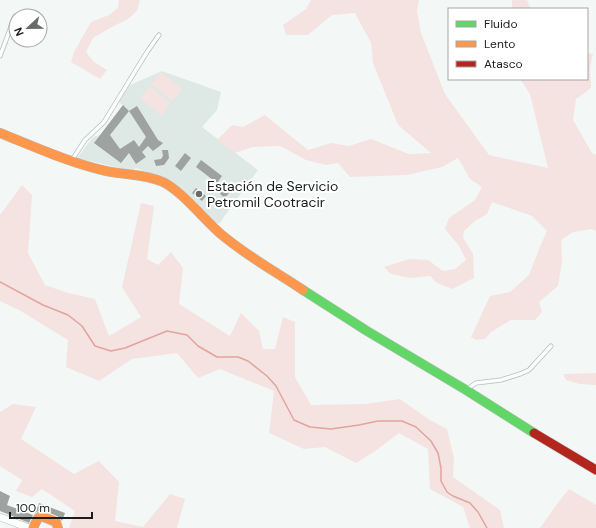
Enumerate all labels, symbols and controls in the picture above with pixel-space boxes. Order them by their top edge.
north arrow [8,8,48,48]
legend [448,8,588,80]
text: Fluido [484,16,518,32]
text: N [11,25,27,38]
text: Lento [484,36,515,52]
text: Atasco [484,56,523,72]
place label: Estación de Servicio Petromil Cootracir [207,177,338,211]
marker: Estación de Servicio Petromil Cootracir [194,189,204,199]
scale bar [10,494,92,520]
text: 100 m [16,500,50,516]

